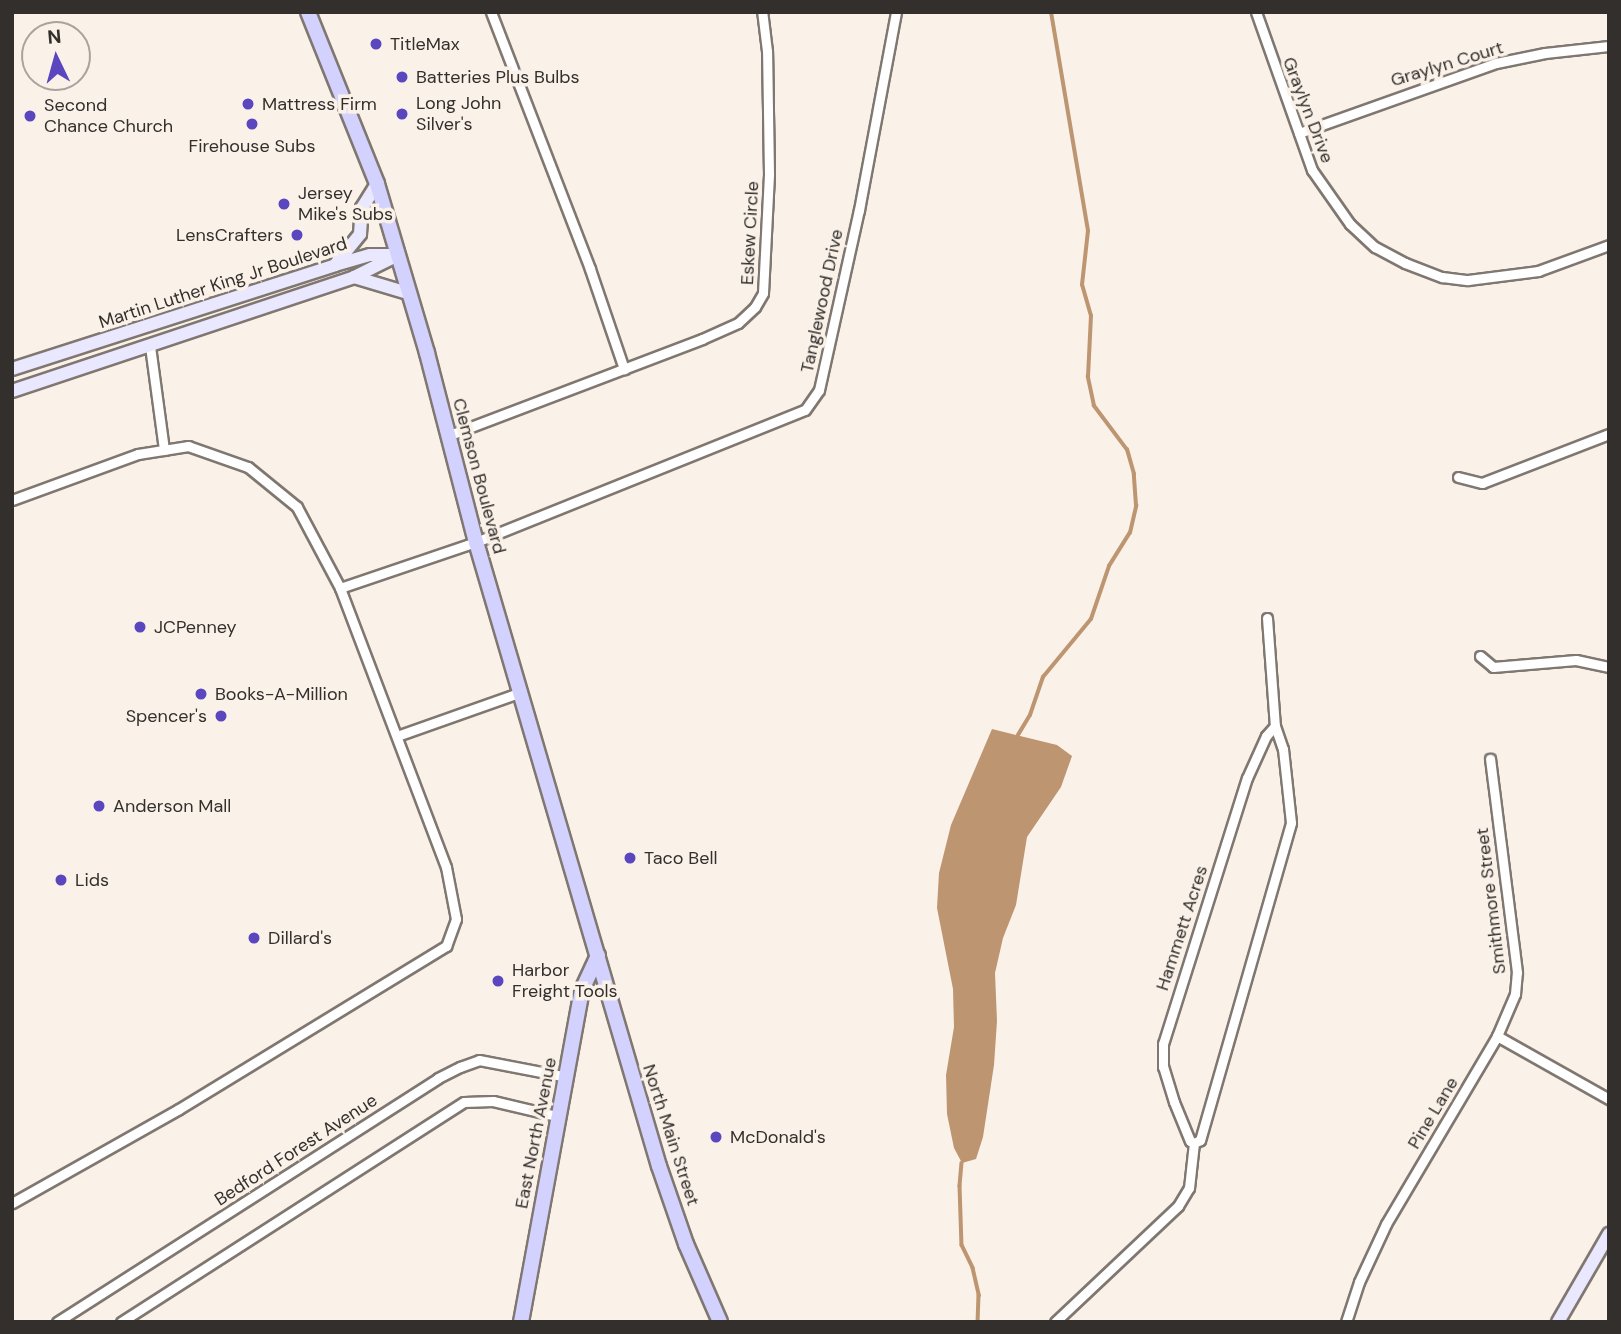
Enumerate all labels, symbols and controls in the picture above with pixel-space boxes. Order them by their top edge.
north arrow [21,21,91,91]
text: N [46,24,62,50]
place label: TitleMax [390,33,460,55]
marker: TitleMax [368,36,384,52]
street label: Graylyn Court [1388,37,1506,91]
street label: Graylyn Drive [1278,54,1338,166]
place label: Batteries Plus Bulbs [416,66,580,88]
marker: Batteries Plus Bulbs [394,69,410,85]
place label: Mattress Firm [262,93,377,115]
place label: Long John Silver's [416,93,501,136]
place label: Second Chance Church [44,95,173,138]
marker: Mattress Firm [240,96,256,112]
marker: Long John Silver's [394,106,410,122]
marker: Second Chance Church [22,108,38,124]
marker: Firehouse Subs [244,116,260,132]
place label: Firehouse Subs [189,135,315,157]
street label: Eskew Circle [736,180,764,286]
place label: Jersey Mike's Subs [298,183,393,226]
marker: Jersey Mike's Subs [276,196,292,212]
place label: LensCrafters [176,224,283,246]
marker: LensCrafters [289,227,305,243]
street label: Tanglewood Drive [796,227,848,375]
street label: Martin Luther King Jr Boulevard [96,233,350,333]
street label: Clemson Boulevard [448,396,510,556]
place label: JCPenney [154,616,237,638]
marker: JCPenney [132,619,148,635]
place label: Books-A-Million [215,683,348,705]
marker: Books-A-Million [193,686,209,702]
place label: Spencer's [126,705,207,727]
marker: Spencer's [213,708,229,724]
place label: Anderson Mall [113,795,231,817]
marker: Anderson Mall [91,798,107,814]
street label: Smithmore Street [1471,827,1511,975]
place label: Taco Bell [644,847,717,869]
marker: Taco Bell [622,850,638,866]
street label: Hammett Acres [1152,863,1212,993]
place label: Lids [75,869,109,891]
marker: Lids [53,872,69,888]
place label: Dillard's [268,927,332,949]
marker: Dillard's [246,930,262,946]
place label: Harbor Freight Tools [512,960,618,1002]
marker: Harbor Freight Tools [490,973,506,989]
street label: East North Avenue [511,1056,561,1210]
street label: North Main Street [638,1062,704,1208]
street label: Pine Lane [1403,1073,1463,1153]
street label: Bedford Forest Avenue [211,1089,381,1211]
place label: McDonald's [730,1126,826,1148]
marker: McDonald's [708,1129,724,1145]

